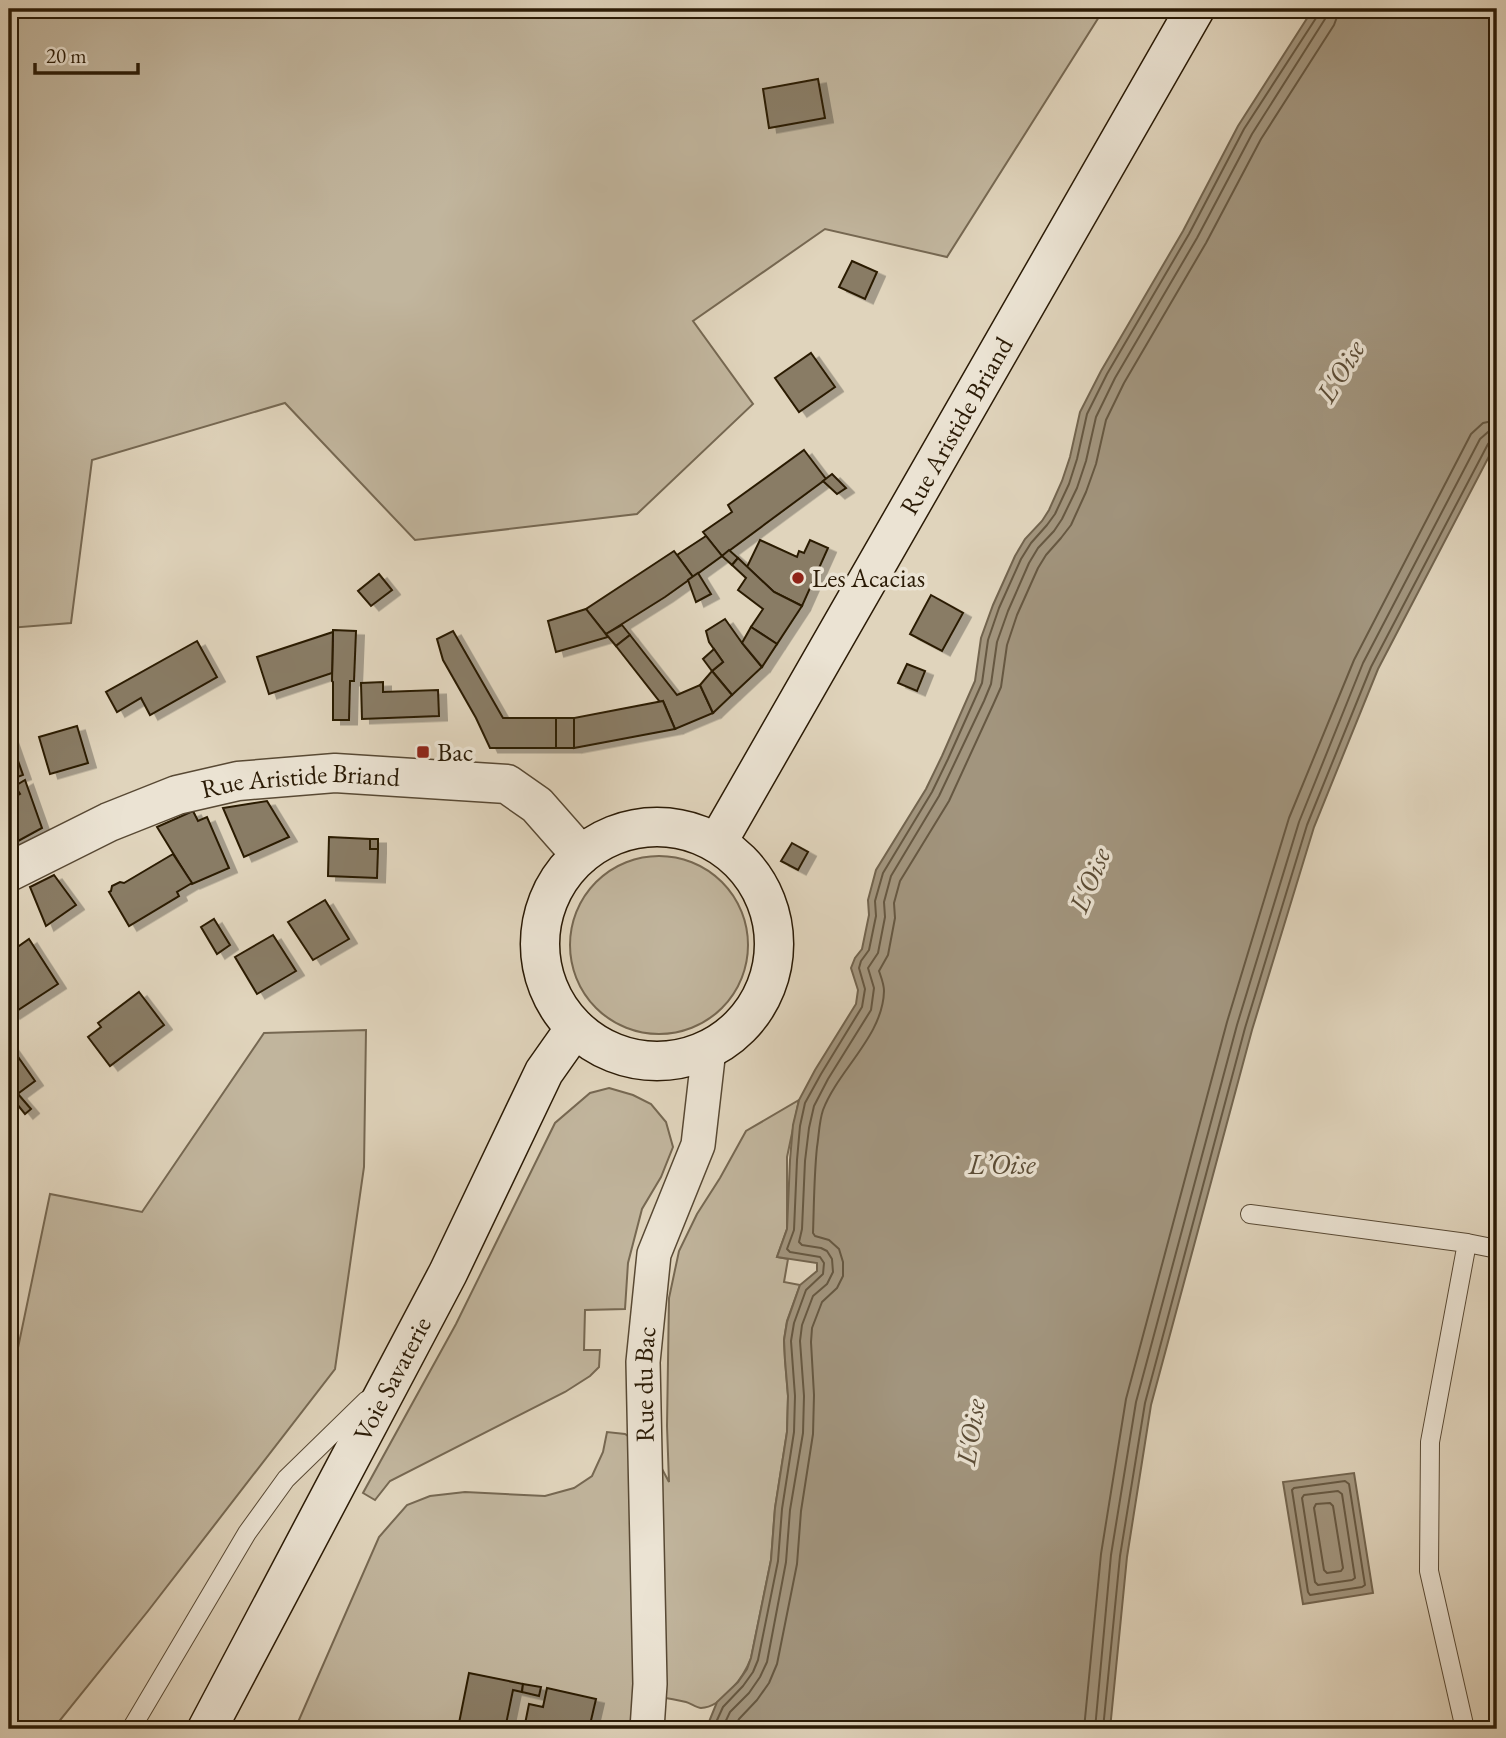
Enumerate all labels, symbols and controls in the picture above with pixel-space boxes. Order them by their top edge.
scale bar [35,32,138,76]
text: 20 m [46,42,87,69]
street label: Rue Aristide Briand [892,330,1021,521]
water label: L'Oise [1307,333,1373,410]
place label: Les Acacias [812,561,925,595]
marker: Les Acacias [790,570,806,586]
place label: Bac [437,735,473,769]
marker: Bac [415,744,431,760]
street label: Rue Aristide Briand [198,756,402,806]
water label: L'Oise [1059,842,1118,919]
water label: L’Oise [967,1146,1036,1182]
street label: Voie Savaterie [345,1311,439,1447]
street label: Rue du Bac [626,1325,664,1442]
water label: L'Oise [947,1396,993,1469]

